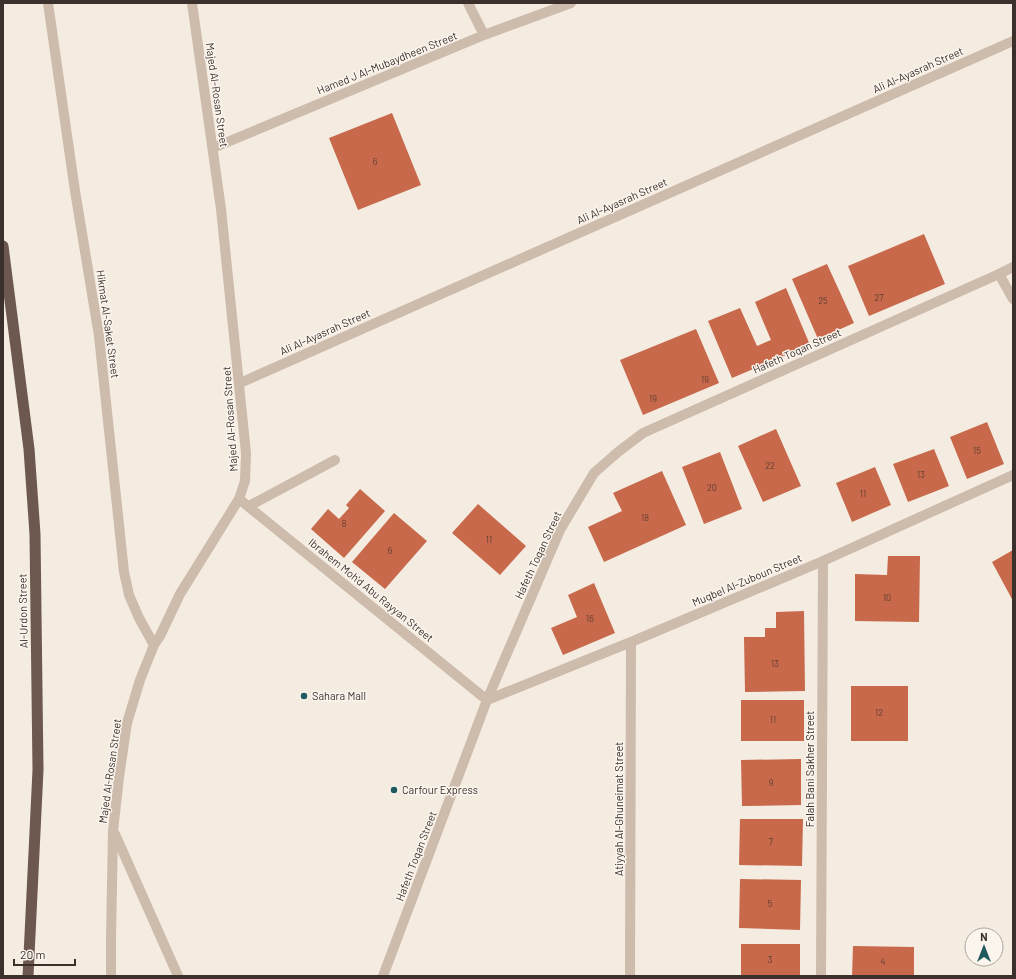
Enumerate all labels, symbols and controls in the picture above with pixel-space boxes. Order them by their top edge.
street label: Hamed J Al-Mubaydheen Street [315,28,459,97]
street label: Majed Al-Rosan Street [204,42,231,148]
street label: Ali Al-Ayasrah Street [871,44,965,95]
house number: 6 [373,156,378,167]
street label: Ali Al-Ayasrah Street [575,175,669,226]
street label: Hikmat Al-Saket Street [94,269,123,379]
house number: 27 [874,292,884,303]
house number: 25 [818,295,828,306]
street label: Ali Al-Ayasrah Street [278,306,372,357]
street label: Hafeth Toqan Street [751,325,843,376]
street label: Majed Al-Rosan Street [219,366,240,472]
house number: 19 [701,374,709,385]
house number: 19 [649,393,657,404]
house number: 15 [973,445,981,456]
house number: 22 [765,460,775,471]
house number: 13 [917,469,925,480]
house number: 20 [707,482,717,493]
house number: 11 [860,488,866,499]
street label: Hafeth Toqan Street [511,509,564,601]
house number: 18 [641,512,649,523]
house number: 8 [342,518,347,529]
house number: 11 [486,534,492,545]
street label: Ibrahem Moh'd Abu Rayyan Street [306,535,436,644]
house number: 6 [388,545,393,556]
street label: Muqbel Al-Zuboun Street [690,551,804,609]
street label: Al-Urdon Street [15,574,30,649]
house number: 10 [883,592,891,603]
house number: 16 [586,613,594,624]
house number: 13 [771,658,779,669]
place label: Sahara Mall [312,689,366,702]
marker: Sahara Mall [299,691,309,701]
house number: 12 [875,707,883,718]
street label: Falah Bani Sakher Street [803,711,816,827]
house number: 11 [770,714,776,725]
street label: Majed Al-Rosan Street [96,718,123,824]
street label: Atiyyah Al-Ghuneimat Street [612,742,625,876]
house number: 9 [769,777,774,788]
place label: Carfour Express [402,783,478,796]
marker: Carfour Express [389,785,399,795]
street label: Hafeth Toqan Street [392,809,439,903]
house number: 7 [769,836,774,847]
house number: 5 [768,898,773,909]
north arrow [964,927,1004,967]
text: N [980,930,988,943]
scale bar [14,941,75,967]
text: 20 m [20,947,46,961]
house number: 3 [768,954,773,965]
house number: 4 [881,956,886,967]

